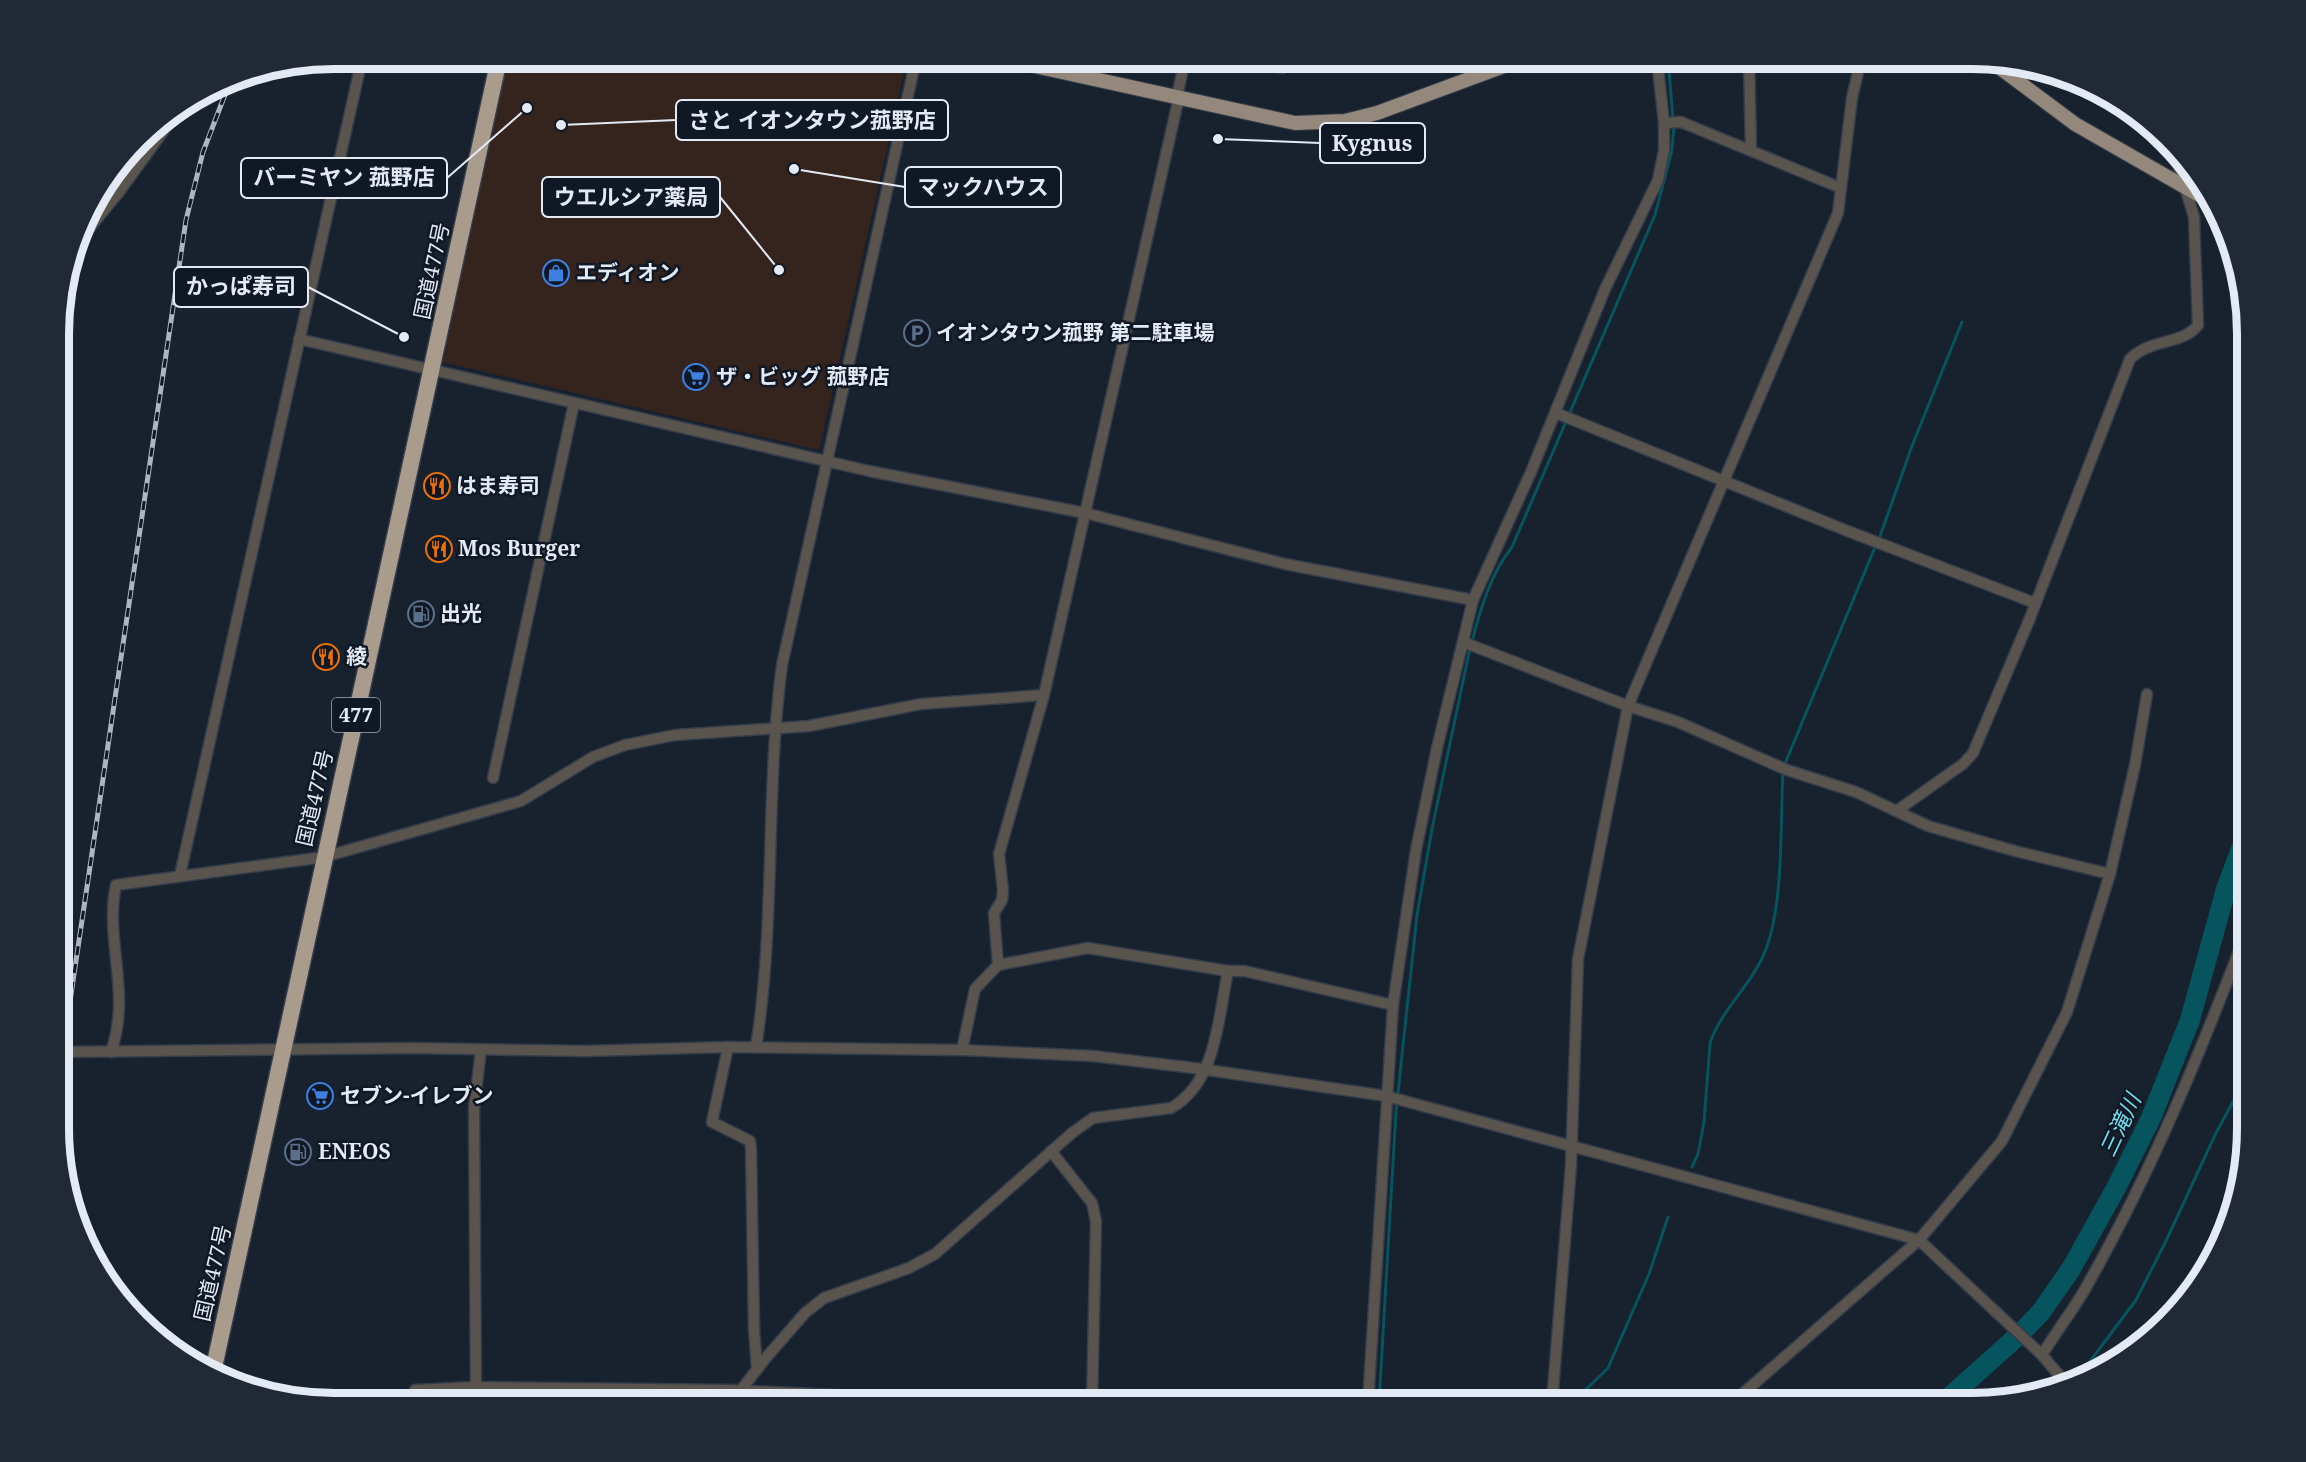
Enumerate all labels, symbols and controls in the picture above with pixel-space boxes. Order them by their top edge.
callout: さと イオンタウン菰野店 [676,100,948,140]
text: さと イオンタウン菰野店 [688,104,936,134]
callout: Kygnus [1320,123,1425,163]
text: Kygnus [1332,127,1412,157]
callout: バーミヤン 菰野店 [241,158,447,198]
text: バーミヤン 菰野店 [253,161,435,191]
callout: マックハウス [905,167,1061,207]
text: マックハウス [918,171,1048,201]
callout: ウエルシア薬局 [542,177,720,217]
text: ウエルシア薬局 [554,181,708,211]
street label: 国道477号 [407,220,455,322]
shop icon: エディオン [541,258,571,288]
place label: エディオン [576,258,680,286]
callout: かっぱ寿司 [174,267,308,307]
text: かっぱ寿司 [186,270,296,300]
parking icon: イオンタウン菰野 第二駐車場 [902,318,932,348]
place label: イオンタウン菰野 第二駐車場 [936,318,1214,346]
supermarket icon: ザ・ビッグ 菰野店 [681,362,711,392]
place label: ザ・ビッグ 菰野店 [716,362,889,390]
restaurant icon: はま寿司 [422,471,452,501]
place label: はま寿司 [456,471,540,499]
restaurant icon: Mos Burger [424,534,454,564]
place label: Mos Burger [458,534,580,562]
fuel station icon: 出光 [406,599,436,629]
place label: 出光 [440,599,482,627]
restaurant icon: 綾 [311,642,341,672]
place label: 綾 [346,642,367,670]
road number: 477 [332,698,380,732]
street label: 国道477号 [289,747,339,849]
supermarket icon: セブン-イレブン [305,1081,335,1111]
place label: セブン-イレブン [340,1081,494,1109]
water label: 三滝川 [2092,1087,2147,1161]
fuel station icon: ENEOS [283,1137,313,1167]
place label: ENEOS [318,1137,391,1165]
street label: 国道477号 [187,1222,237,1324]

